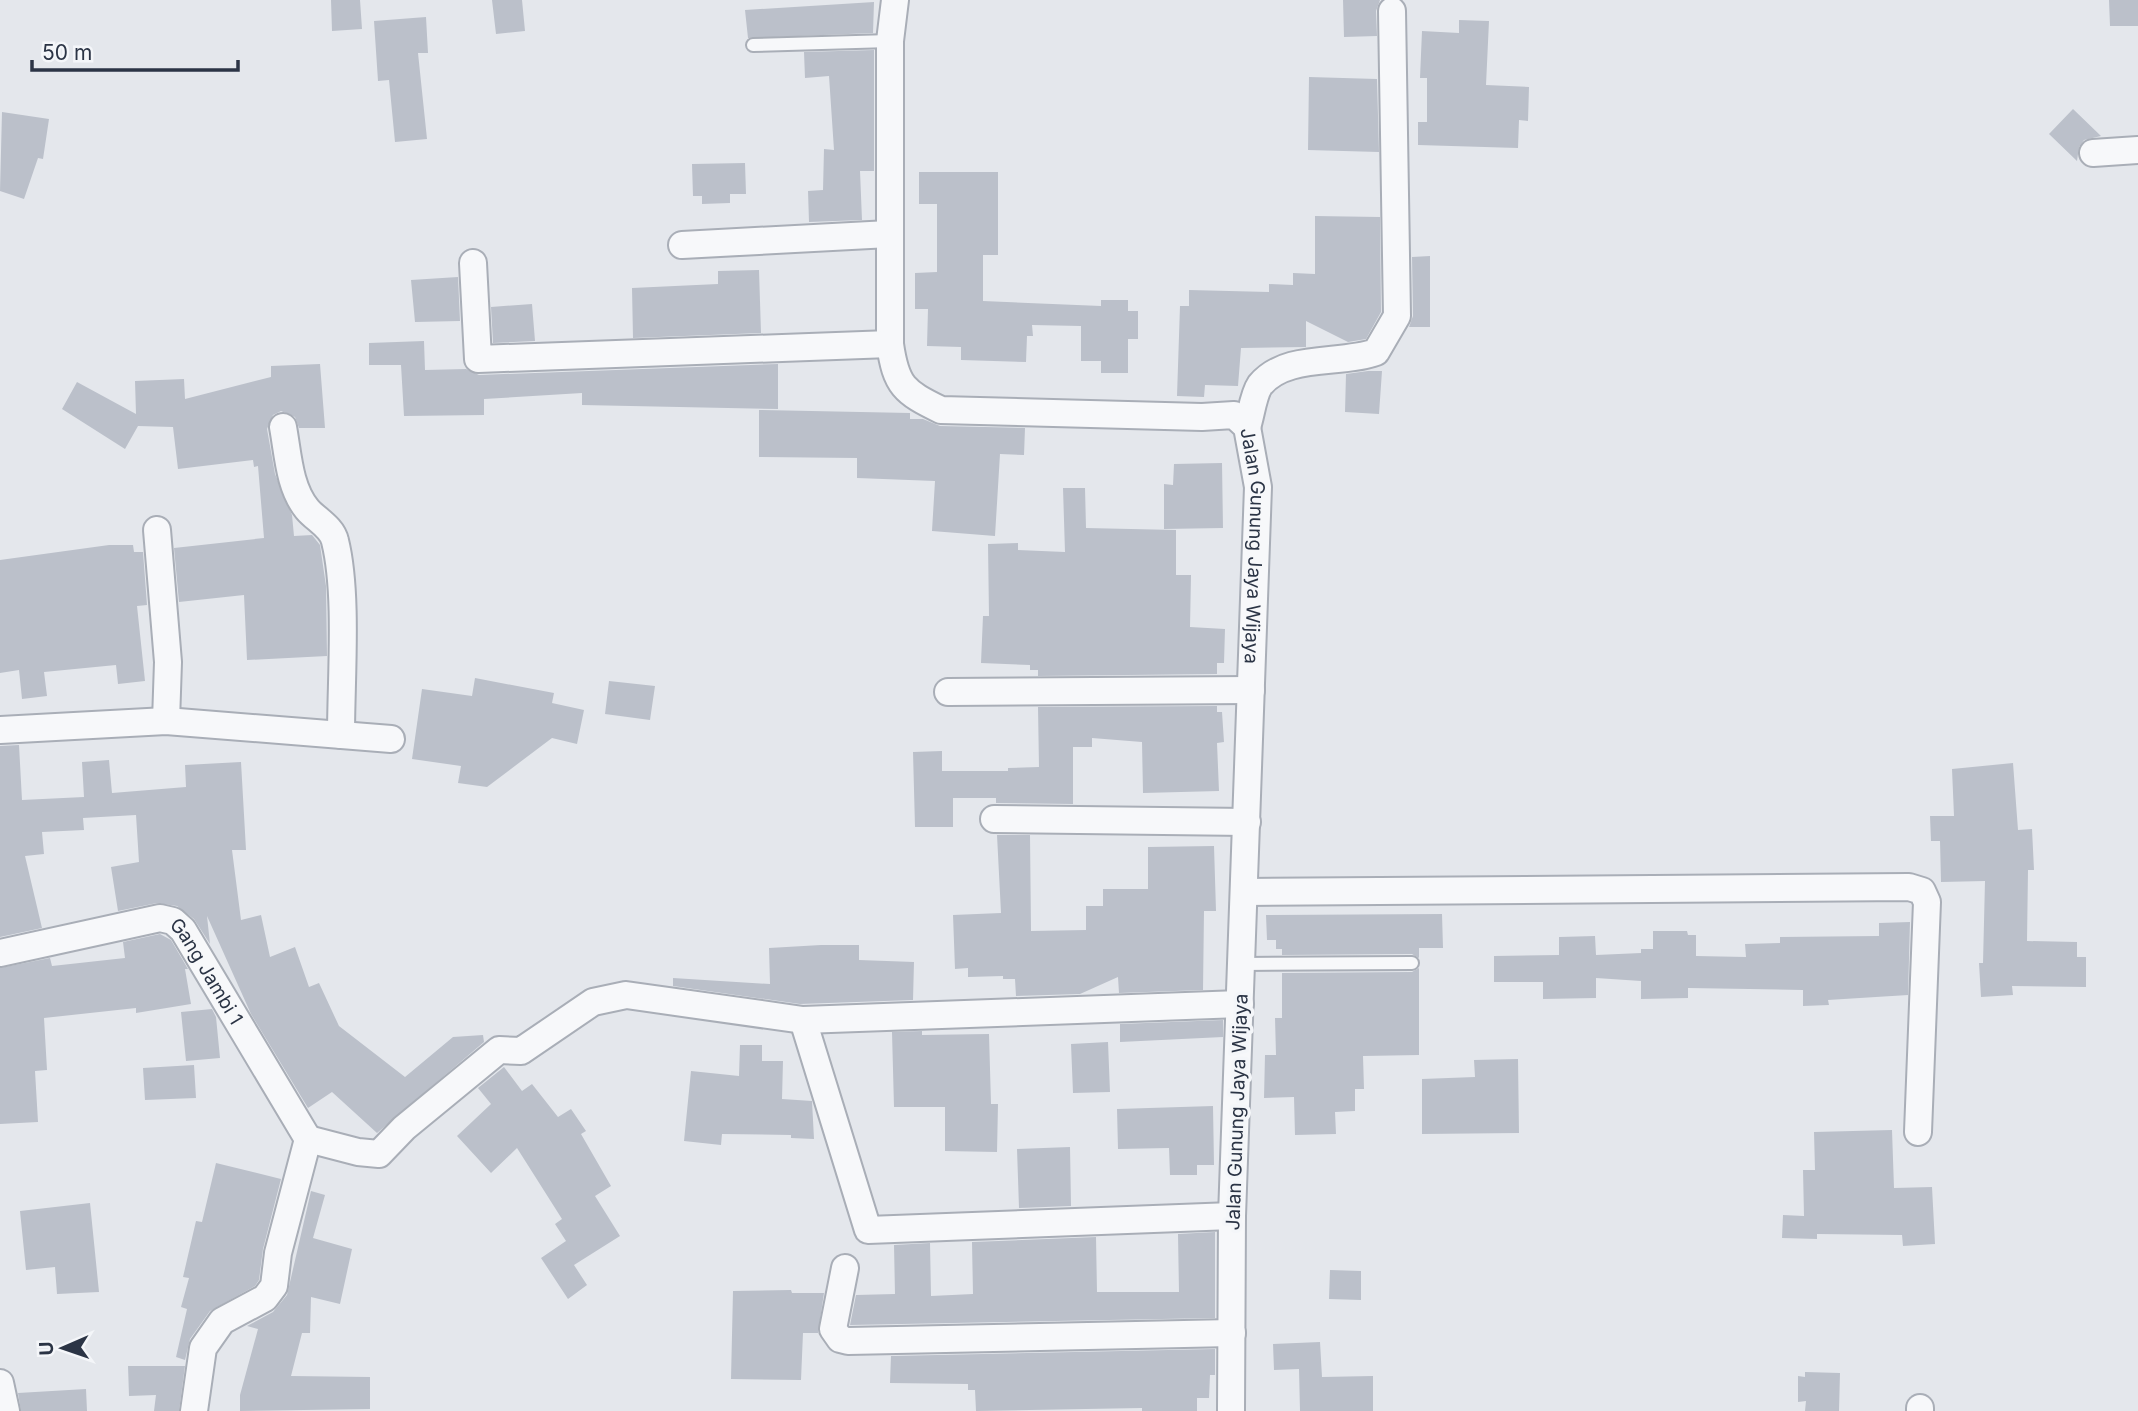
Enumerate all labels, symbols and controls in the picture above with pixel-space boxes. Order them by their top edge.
scale bar [32,28,238,72]
text: 50 m [42,40,92,65]
street label: Jalan Gunung Jaya Wijaya [1236,426,1270,664]
street label: Gang Jambi 1 [166,913,248,1028]
street label: Jalan Gunung Jaya Wijaya [1221,993,1253,1231]
north arrow [28,1313,98,1383]
text: U [35,1341,58,1356]

